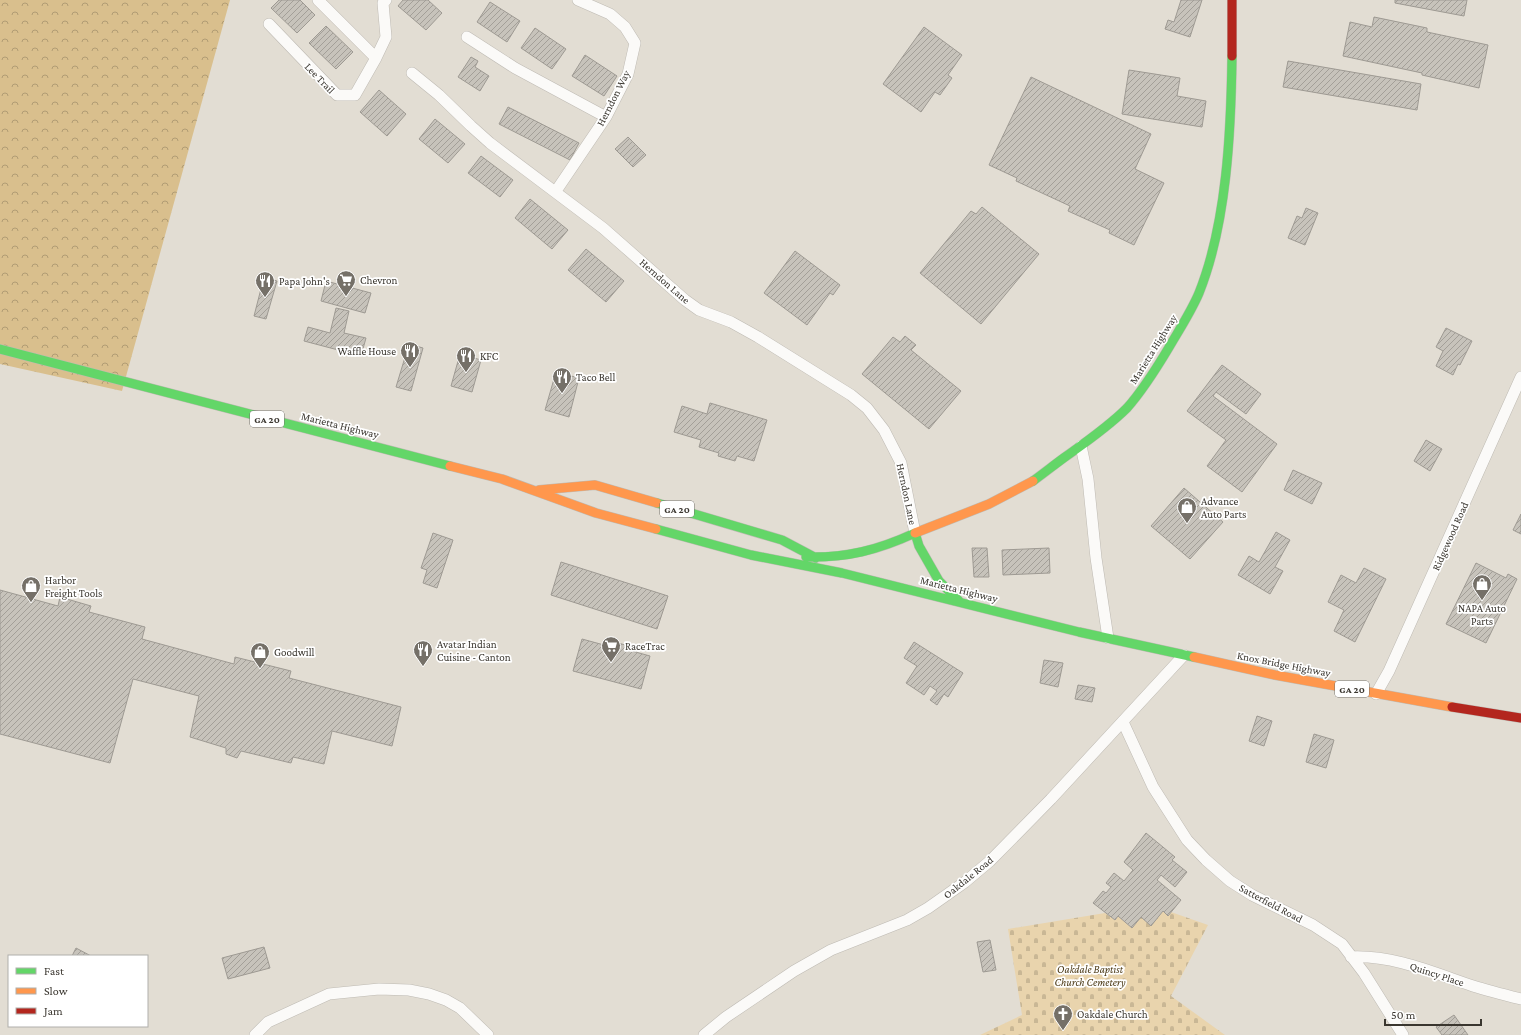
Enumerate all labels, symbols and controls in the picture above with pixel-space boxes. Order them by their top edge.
street label: Lee Trail [303,60,338,96]
street label: Herndon Way [594,67,633,128]
street label: Herndon Lane [638,256,693,306]
supermarket icon: Chevron [335,269,357,297]
restaurant icon: Papa John's [254,270,276,298]
place label: Chevron [360,274,397,286]
place label: Papa John's [279,275,330,288]
street label: Marietta Highway [1127,311,1181,386]
restaurant icon: Waffle House [399,340,421,368]
place label: Waffle House [338,345,396,357]
restaurant icon: KFC [455,345,477,373]
place label: KFC [480,350,499,362]
restaurant icon: Taco Bell [551,366,573,394]
place label: Taco Bell [576,371,615,383]
street label: Marietta Highway [300,410,381,442]
road number: GA 20 [250,411,284,427]
street label: Herndon Lane [895,462,919,526]
place label: Advance Auto Parts [1201,495,1246,520]
shop icon: Advance Auto Parts [1176,496,1198,524]
street label: Ridgewood Road [1429,500,1472,573]
road number: GA 20 [660,501,694,517]
shop icon: NAPA Auto Parts [1471,573,1493,601]
place label: Harbor Freight Tools [45,574,102,600]
street label: Marietta Highway [919,574,1000,606]
shop icon: Harbor Freight Tools [20,575,42,603]
place label: NAPA Auto Parts [1458,602,1506,627]
supermarket icon: RaceTrac [600,635,622,663]
place label: Avatar Indian Cuisine - Canton [437,638,511,663]
restaurant icon: Avatar Indian Cuisine - Canton [412,639,434,667]
place label: RaceTrac [625,640,665,652]
shop icon: Goodwill [249,641,271,669]
place label: Goodwill [274,646,315,658]
street label: Knox Bridge Highway [1236,649,1333,680]
road number: GA 20 [1335,681,1369,697]
street label: Oakdale Road [941,853,995,901]
street label: Satterfield Road [1237,881,1305,925]
legend [8,955,148,1027]
street label: Quincy Place [1408,960,1466,989]
park label: Oakdale Baptist Church Cemetery [1054,963,1126,989]
text: Fast [44,964,65,978]
text: Slow [44,984,68,998]
scale bar [1385,1001,1481,1027]
church icon: Oakdale Church [1052,1003,1074,1031]
text: Jam [43,1004,63,1018]
place label: Oakdale Church [1077,1008,1148,1020]
text: 50 m [1391,1008,1416,1022]

